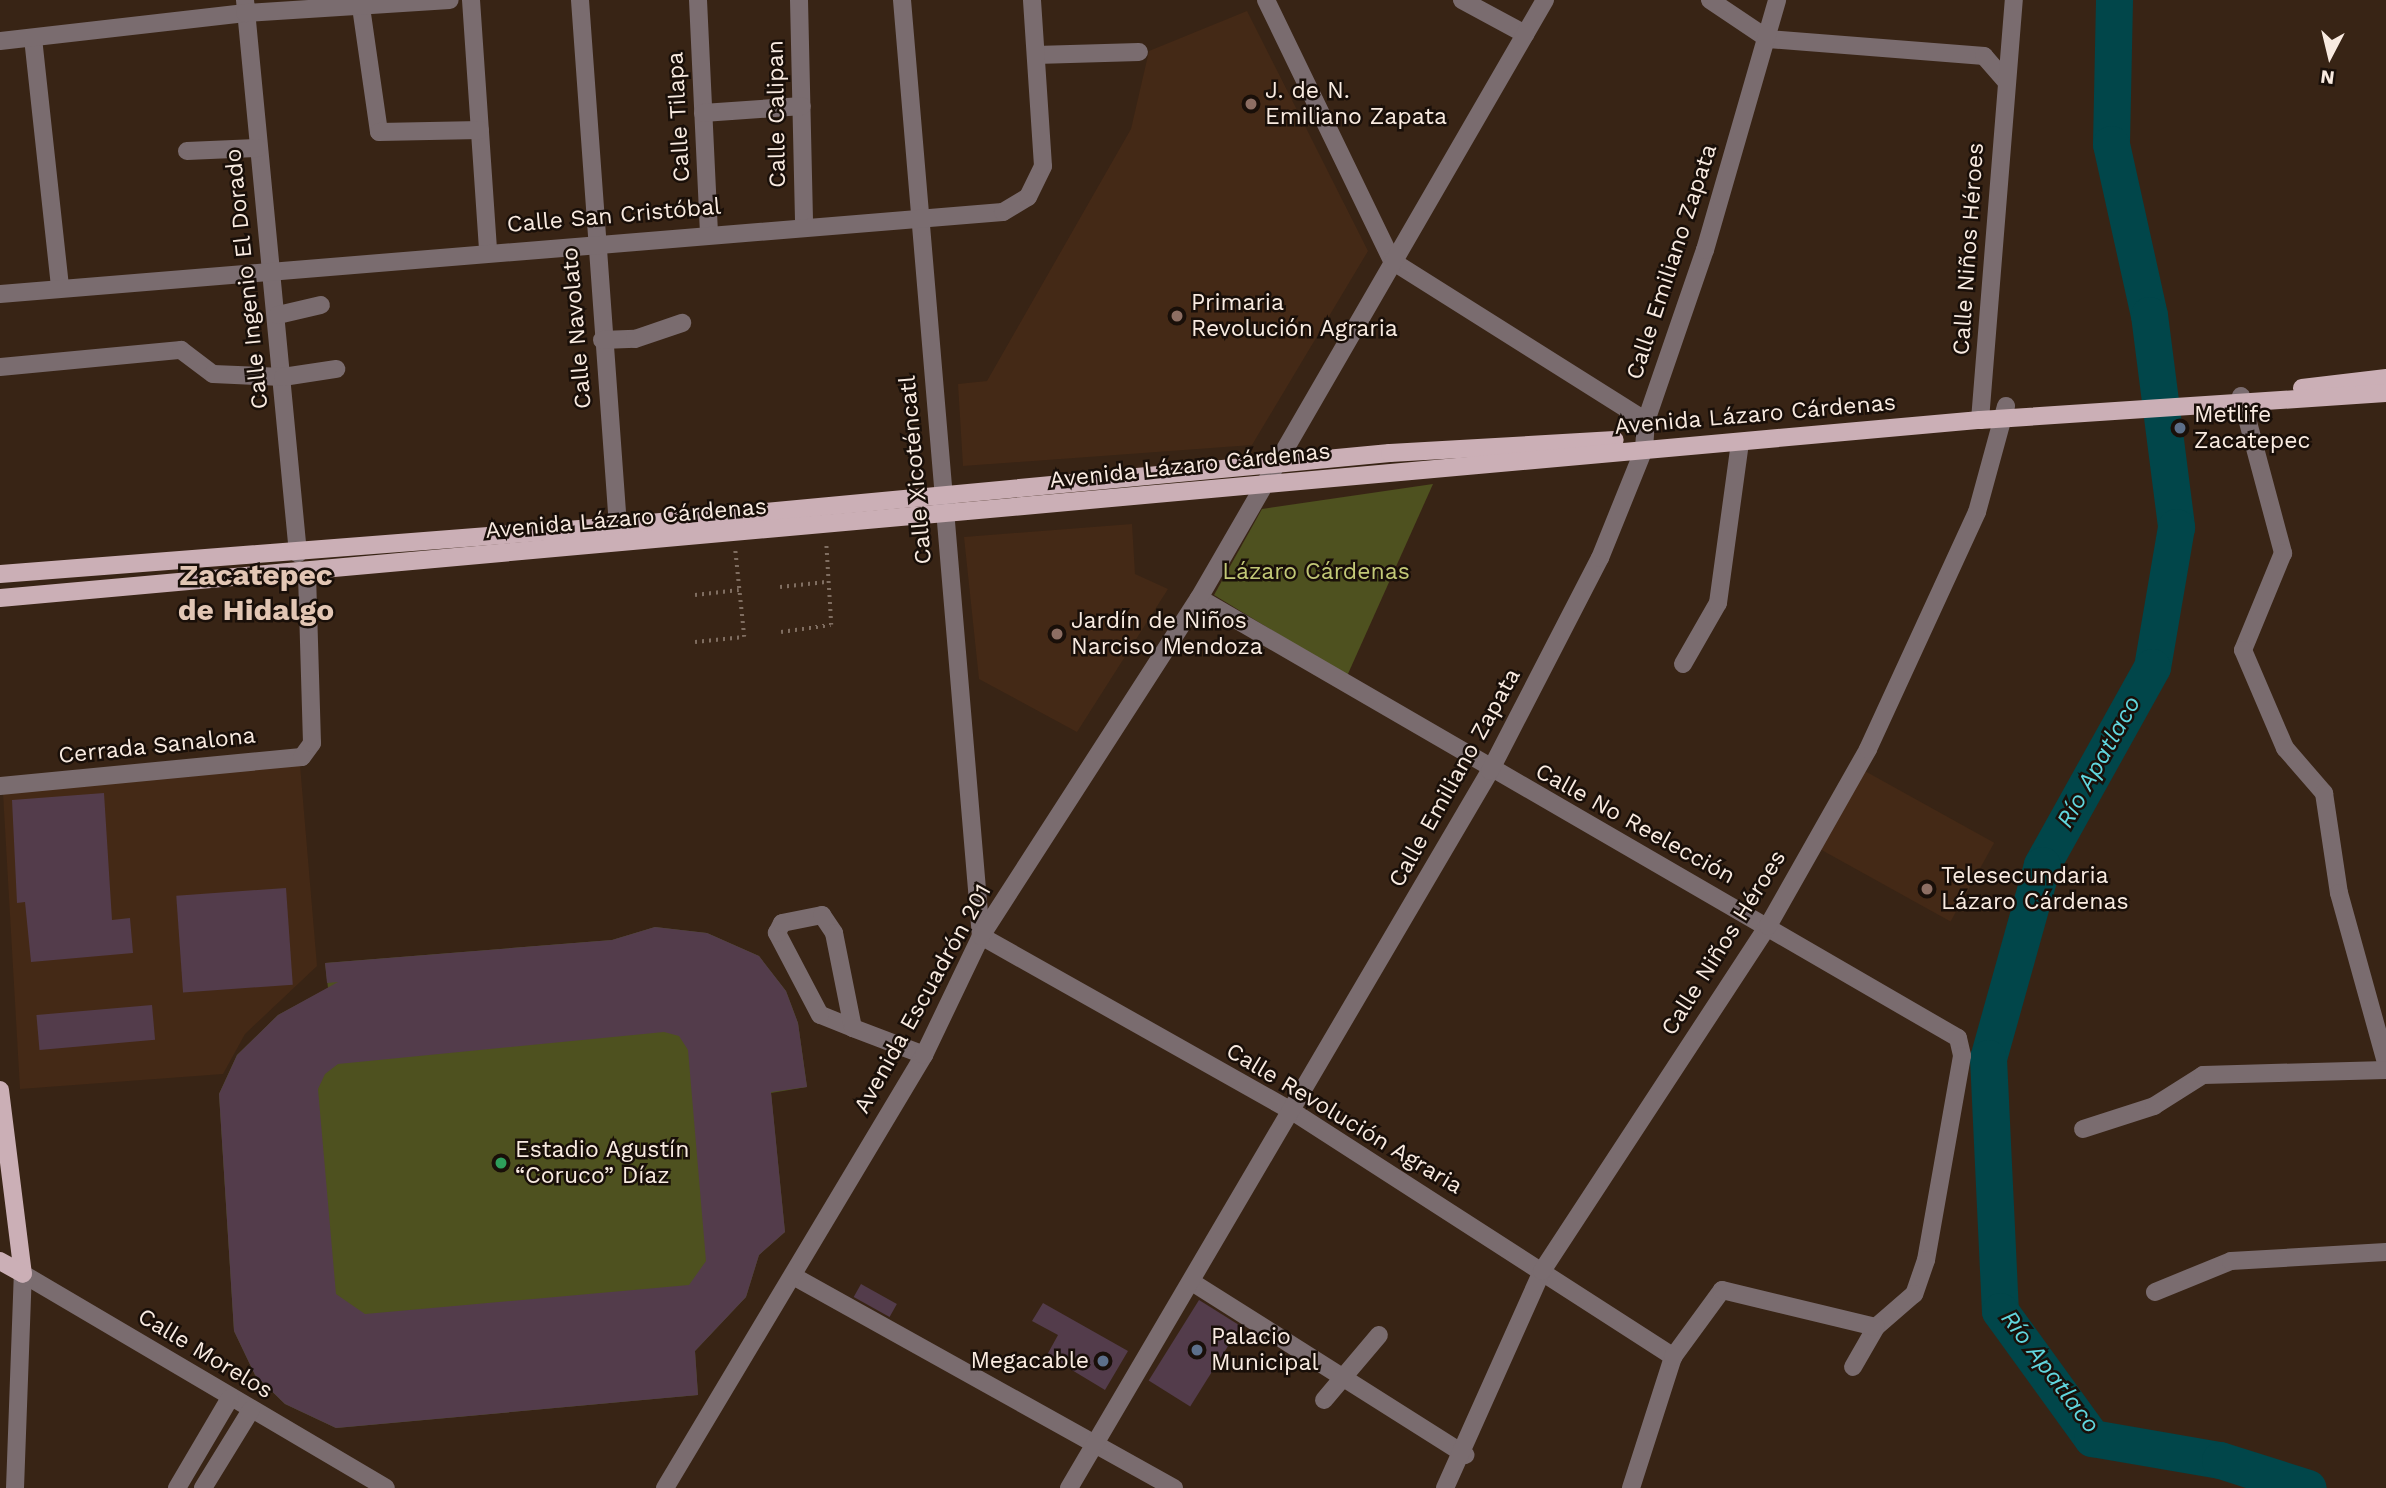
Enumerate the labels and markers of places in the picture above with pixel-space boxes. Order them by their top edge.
place label: J. de N. Emiliano Zapata [1265,77,1447,131]
marker: J. de N. Emiliano Zapata [1243,96,1259,112]
place label: Primaria Revolución Agraria [1191,289,1399,343]
marker: Primaria Revolución Agraria [1169,308,1185,324]
place label: Metlife Zacatepec [2194,401,2310,455]
marker: Metlife Zacatepec [2172,420,2188,436]
place label: Jardín de Niños Narciso Mendoza [1071,607,1263,661]
marker: Jardín de Niños Narciso Mendoza [1049,626,1065,642]
place label: Telesecundaria Lázaro Cárdenas [1941,862,2129,916]
marker: Telesecundaria Lázaro Cárdenas [1919,881,1935,897]
place label: Estadio Agustín “Coruco” Díaz [515,1136,690,1190]
marker: Estadio Agustín “Coruco” Díaz [493,1155,509,1171]
place label: Palacio Municipal [1211,1323,1318,1377]
marker: Palacio Municipal [1189,1342,1205,1358]
place label: Megacable [970,1347,1089,1375]
marker: Megacable [1095,1353,1111,1369]

